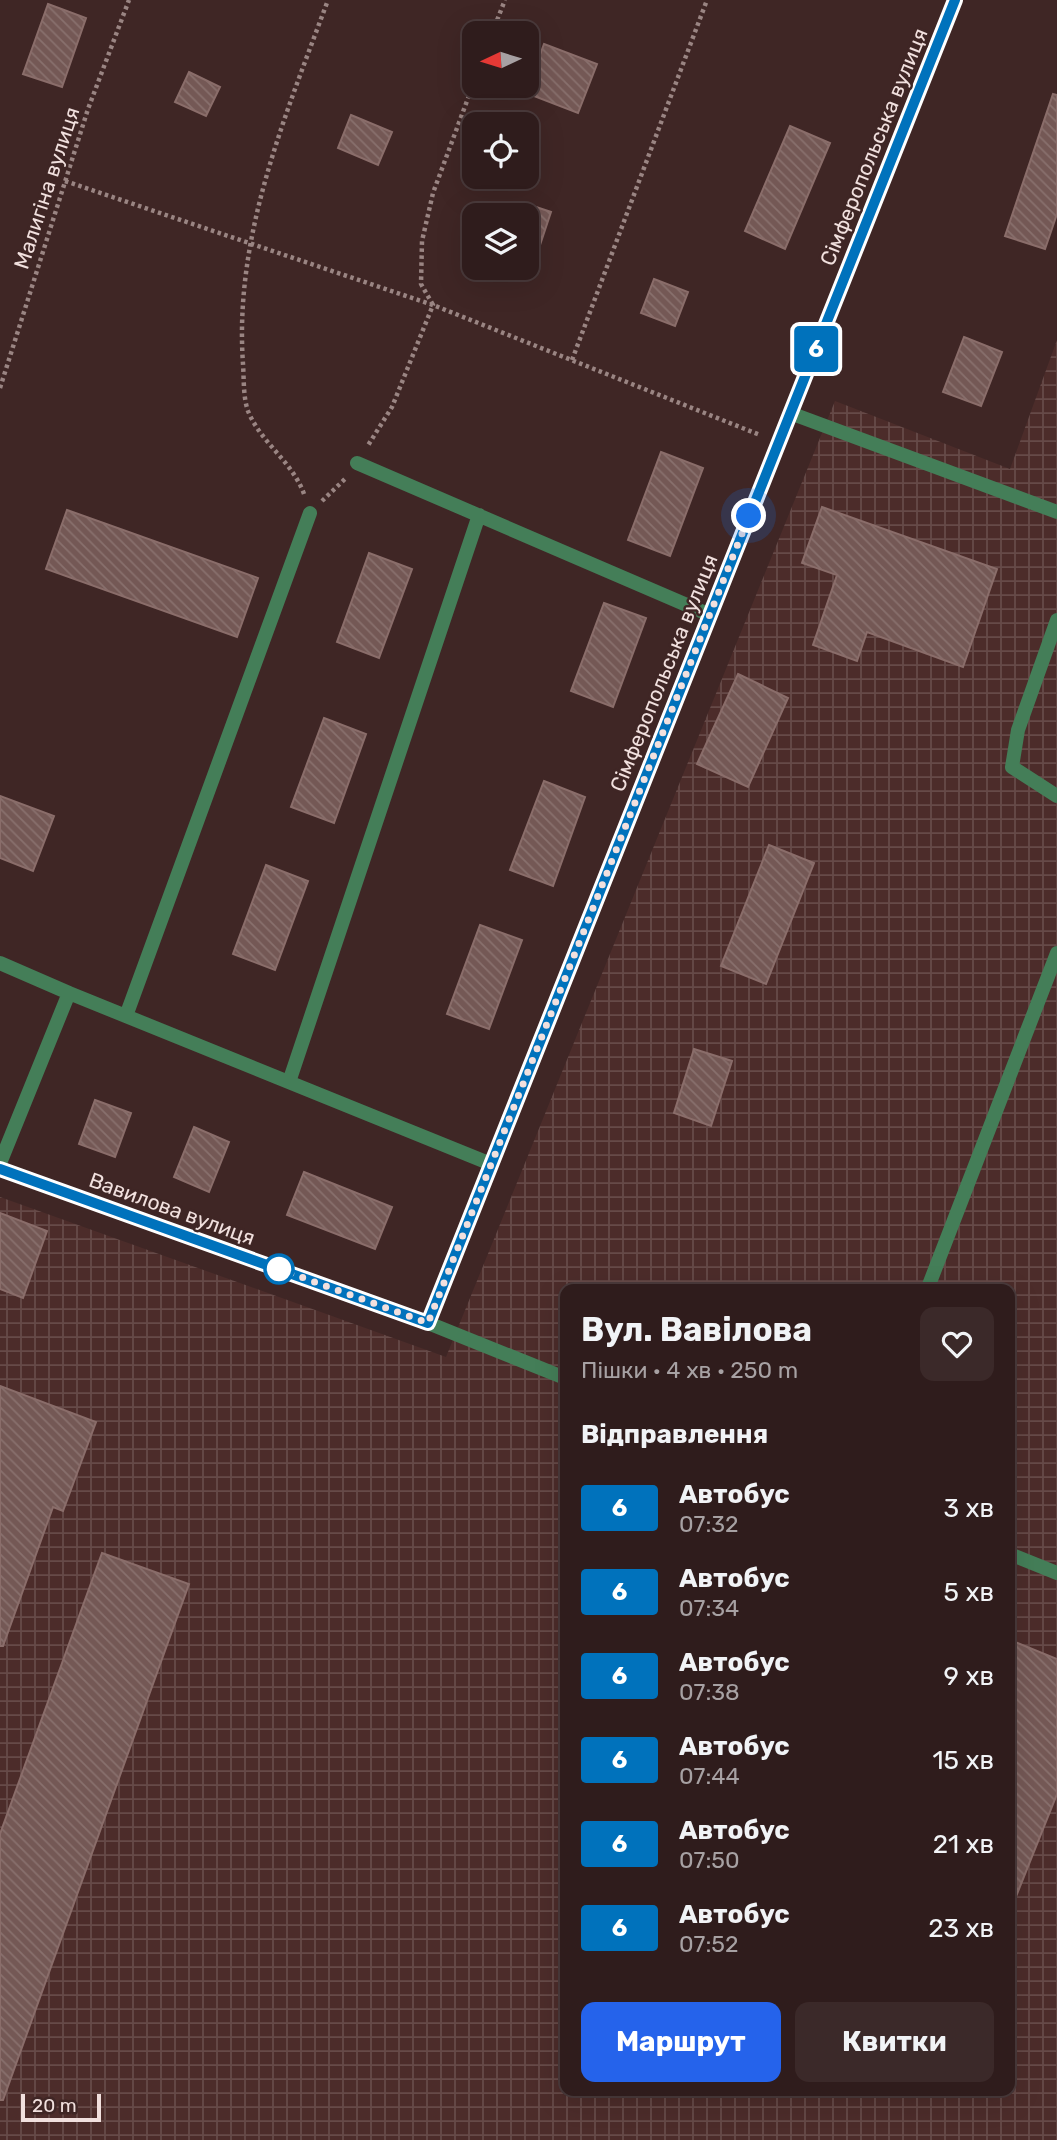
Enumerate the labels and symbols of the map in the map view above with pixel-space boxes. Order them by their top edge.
north arrow [462,21,539,98]
street label: Сімферопольська вулиця [814,24,933,269]
street label: Малигіна вулиця [9,104,85,272]
line badge: 6 [793,326,839,372]
your location [731,498,766,533]
street label: Сімферопольська вулиця [604,550,723,795]
street label: Вавилова вулиця [86,1167,259,1250]
unlabelled marker [264,1254,294,1284]
scale bar [21,2091,102,2123]

